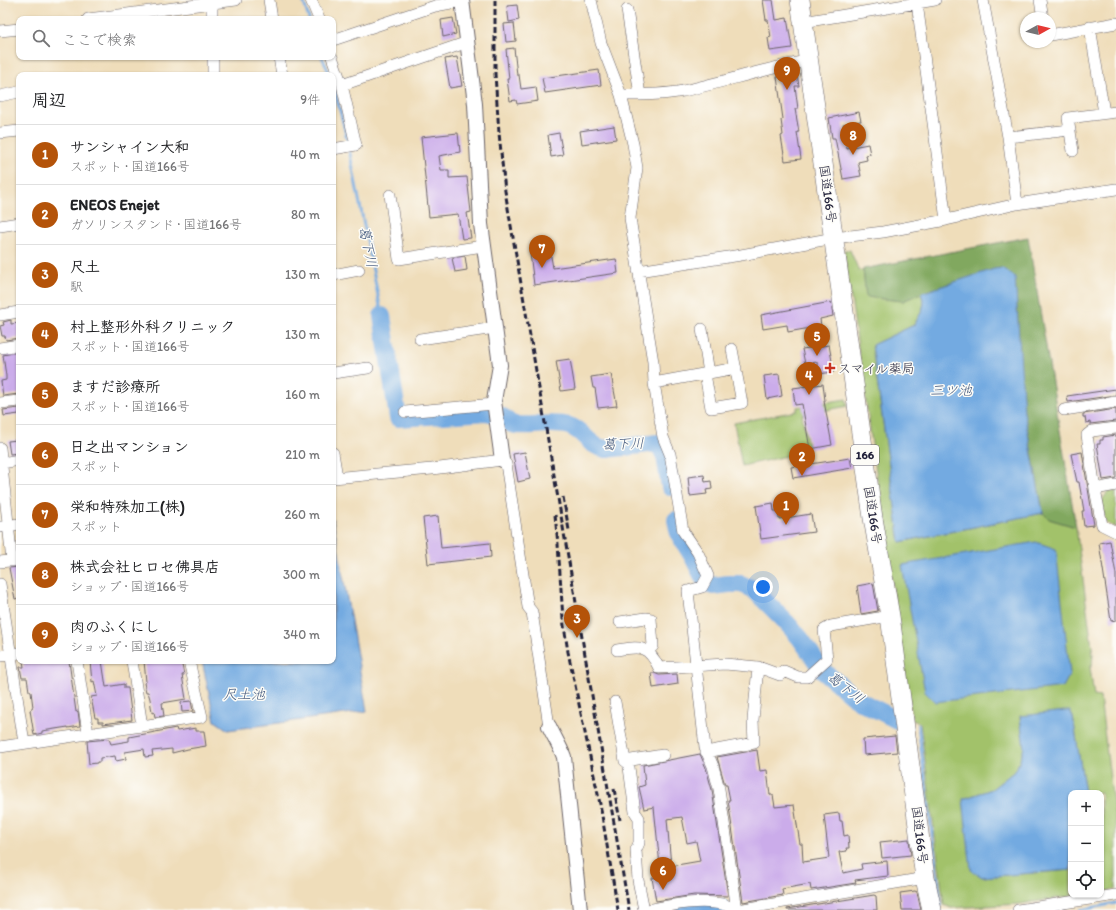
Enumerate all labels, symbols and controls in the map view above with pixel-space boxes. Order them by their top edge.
north arrow [1020,12,1056,48]
search box [16,16,336,60]
icon: search [30,27,52,49]
text: ここで検索 [62,31,137,49]
pin: 9 [774,57,800,90]
text: 周辺 [32,90,66,110]
text: 9件 [300,92,320,107]
pin: 8 [840,122,866,155]
text: サンシャイン大和 [70,138,189,156]
text: 1 [42,147,48,162]
text: 40 m [290,147,320,162]
text: スポット · 国道166号 [70,159,190,174]
street label: 国道166号 [816,164,840,224]
text: ENEOS Enejet [70,196,160,214]
text: 2 [42,207,48,222]
text: 80 m [291,207,320,222]
text: ガソリンスタンド · 国道166号 [70,217,242,232]
water label: 葛下川 [356,225,380,269]
pin: 7 [529,235,555,268]
text: 尺土 [70,258,100,276]
text: 3 [41,267,49,282]
text: 130 m [285,267,320,282]
text: 駅 [70,279,83,294]
text: 村上整形外科クリニック [70,318,235,336]
pin: 5 [804,323,830,356]
text: 4 [41,327,49,342]
text: 130 m [285,327,320,342]
text: スポット · 国道166号 [70,339,190,354]
place label: スマイル薬局 [838,361,914,376]
pin: 4 [796,362,822,395]
marker: スマイル薬局 [825,363,835,373]
text: ますだ診療所 [70,378,160,396]
water label: 三ツ池 [930,382,973,399]
text: 5 [42,387,48,402]
text: 160 m [285,387,320,402]
text: スポット · 国道166号 [70,399,190,414]
water label: 葛下川 [602,435,644,453]
text: 日之出マンション [70,438,189,456]
pin: 2 [789,443,815,476]
road number: 166 [851,445,879,465]
text: 6 [42,447,48,462]
text: 210 m [285,447,320,462]
text: スポット [70,459,122,474]
street label: 国道166号 [861,485,885,545]
pin: 1 [773,492,799,525]
text: 栄和特殊加工(株) [70,498,185,516]
text: 7 [42,507,48,522]
text: 260 m [284,507,320,522]
text: スポット [70,519,122,534]
text: 株式会社ヒロセ佛具店 [70,558,220,576]
text: 8 [41,567,49,582]
text: 300 m [283,567,320,582]
your location [753,577,773,597]
text: ショップ · 国道166号 [70,579,189,594]
pin: 3 [564,605,590,638]
text: 肉のふくにし [70,618,160,636]
text: 9 [42,627,48,642]
text: 340 m [283,627,320,642]
text: ショップ · 国道166号 [70,639,189,654]
water label: 葛下川 [824,668,868,708]
water label: 尺土池 [223,686,266,703]
map controls [1068,790,1104,898]
button: + [1068,790,1104,826]
street label: 国道166号 [909,805,931,865]
button: − [1068,826,1104,862]
pin: 6 [650,857,676,890]
button: locate [1068,862,1104,898]

